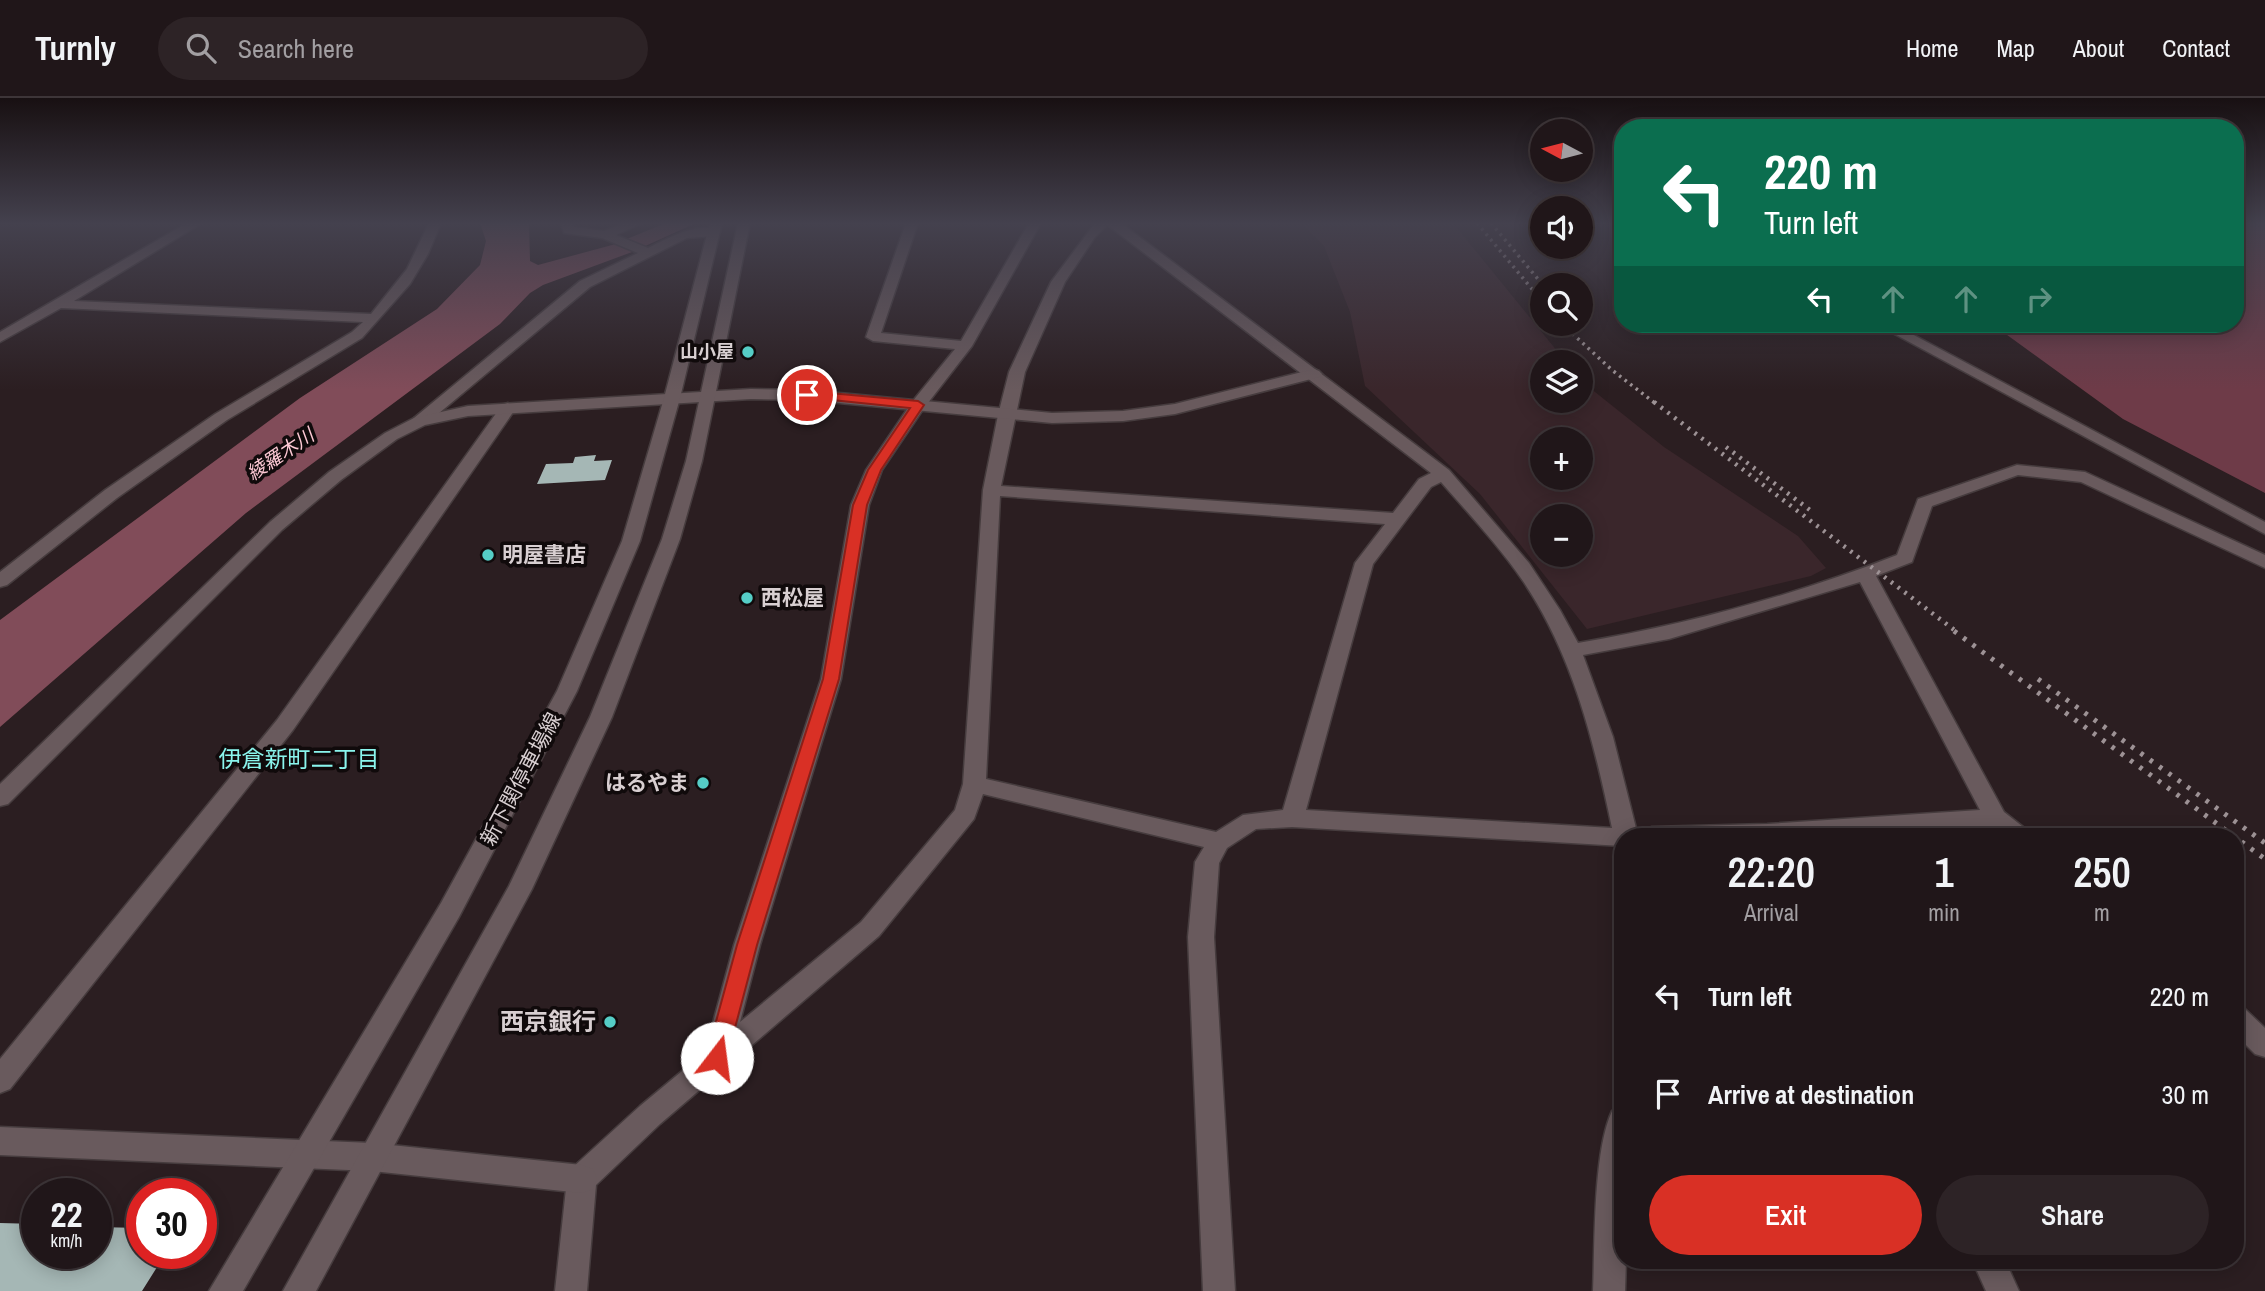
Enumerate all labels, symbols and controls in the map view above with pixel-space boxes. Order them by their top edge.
search box [158,17,648,80]
text: Turnly [35,26,116,70]
icon: search [182,29,220,67]
text: Search here [238,31,354,66]
text: Home [1906,32,1958,64]
text: Map [1996,32,2035,64]
text: About [2073,32,2124,64]
text: Contact [2162,32,2230,64]
north arrow [1530,119,1592,182]
map controls [1530,119,1593,567]
text: 220 m [1764,138,1878,204]
icon: left [1649,147,1740,238]
button: sound [1530,196,1593,259]
text: Turn left [1764,201,1858,244]
button: search [1530,273,1593,336]
icon: left [1801,280,1839,318]
icon: ahead [1874,280,1912,318]
icon: ahead [1947,280,1985,318]
icon: right [2020,280,2058,318]
place label: 山小屋 [680,339,734,364]
marker: 山小屋 [740,344,756,360]
button: layers [1530,350,1593,413]
pin [777,365,837,425]
icon: arrive [788,376,826,414]
water label: 綾羅木川 [241,421,320,486]
button: + [1530,427,1593,490]
button: − [1530,504,1593,567]
place label: 明屋書店 [502,540,586,569]
marker: 明屋書店 [480,547,496,563]
place label: 西松屋 [761,583,824,612]
marker: 西松屋 [739,590,755,606]
street label: 新下関停車場線 [473,707,568,850]
district label: 伊倉新町二丁目 [219,743,380,774]
place label: はるやま [605,768,689,797]
marker: はるやま [695,775,711,791]
text: 22:20 [1727,844,1815,900]
text: 1 [1934,844,1954,900]
text: 250 [2073,844,2131,900]
text: Arrival [1744,897,1798,928]
text: min [1928,897,1960,928]
text: m [2094,897,2110,928]
icon: left [1649,977,1687,1015]
text: Turn left [1708,979,1792,1014]
text: 220 m [2150,979,2209,1014]
place label: 西京銀行 [500,1005,596,1037]
marker: 西京銀行 [602,1014,618,1030]
position arrow [680,1021,754,1095]
icon: arrive [1649,1075,1687,1113]
text: Arrive at destination [1708,1077,1914,1112]
text: 30 m [2162,1077,2209,1112]
button: Exit [1649,1175,1922,1255]
button: Share [1936,1175,2209,1255]
speed limit sign: 30 [126,1178,217,1269]
text: 22 [51,1191,82,1238]
text: km/h [51,1228,83,1253]

